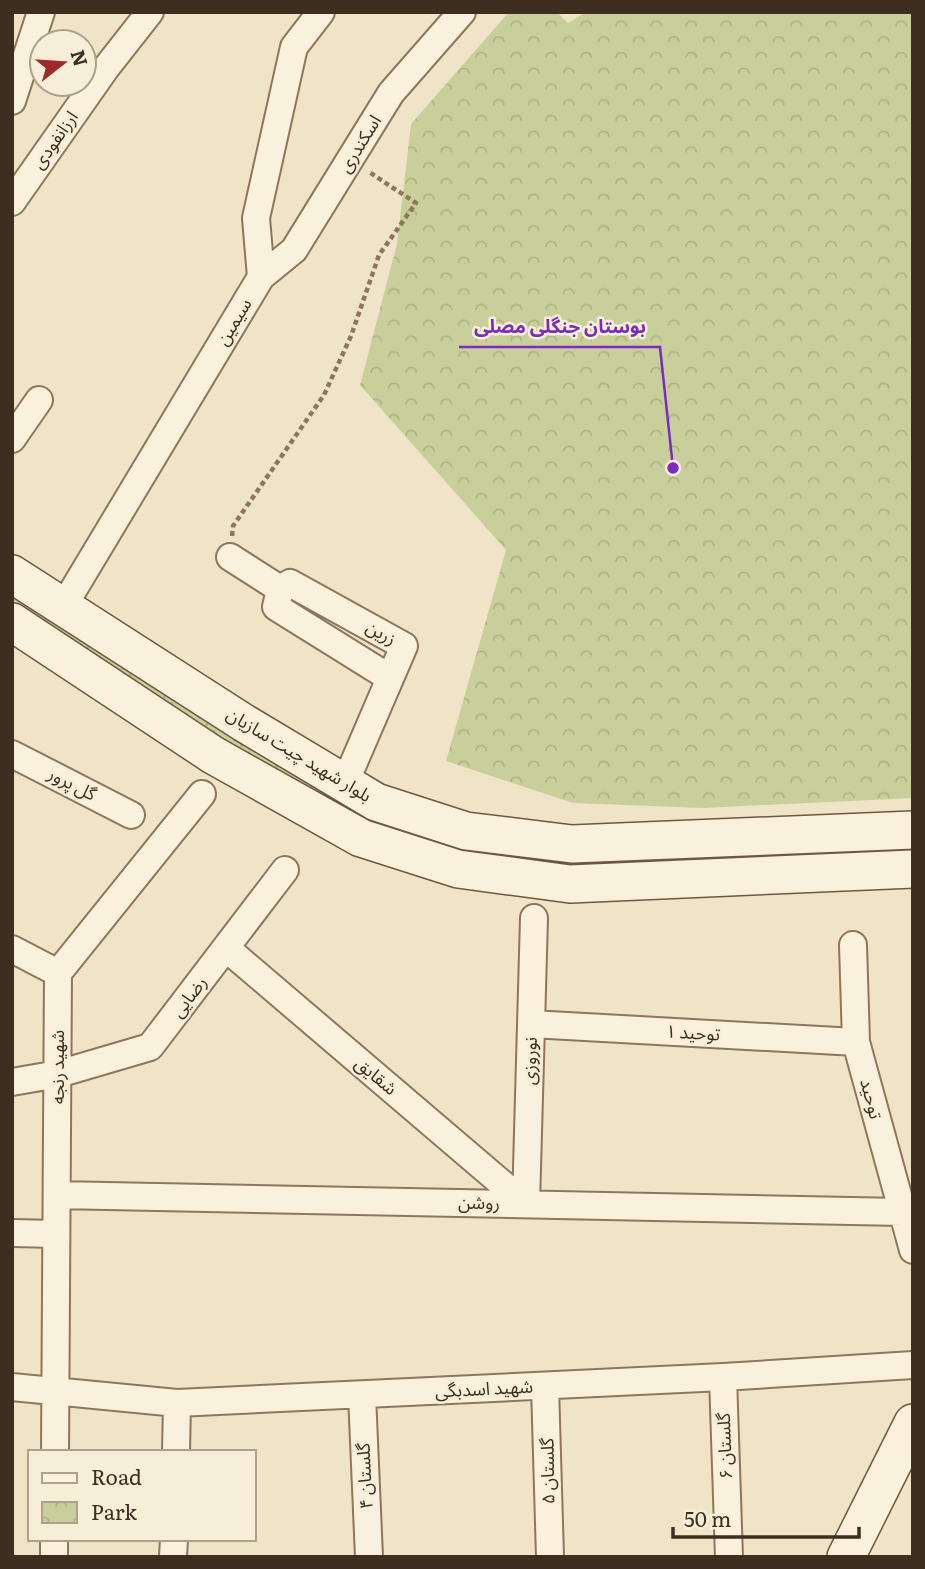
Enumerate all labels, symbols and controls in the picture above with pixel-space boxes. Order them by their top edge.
north arrow [28,28,98,98]
text: N [64,46,96,70]
street label: ارزانفودی [24,104,84,174]
street label: اسکندری [330,109,387,177]
street label: سیمین [208,292,257,350]
callout: بوستان جنگلی مصلی [459,307,660,347]
text: بوستان جنگلی مصلی [474,311,646,339]
street label: زرین [362,612,402,651]
street label: بلوار شهید چیت سازیان [222,700,378,808]
street label: گل پرور [43,759,102,807]
street label: رضایی [163,970,212,1023]
street label: توحید ۱ [665,1017,721,1046]
street label: شهید رنجه [43,1030,70,1104]
street label: نوروزی [514,1036,543,1086]
street label: شقایق [350,1049,404,1101]
street label: توحید [854,1075,891,1122]
street label: روشن [458,1188,500,1215]
street label: شهید اسدبگی [434,1371,534,1404]
street label: گلستان ۶ [709,1412,738,1480]
street label: گلستان ۵ [532,1437,561,1504]
street label: گلستان ۴ [348,1442,379,1510]
legend [28,1450,256,1541]
text: Road [91,1460,142,1491]
text: Park [91,1495,137,1526]
scale bar [673,1496,858,1540]
text: 50 m [684,1502,731,1533]

